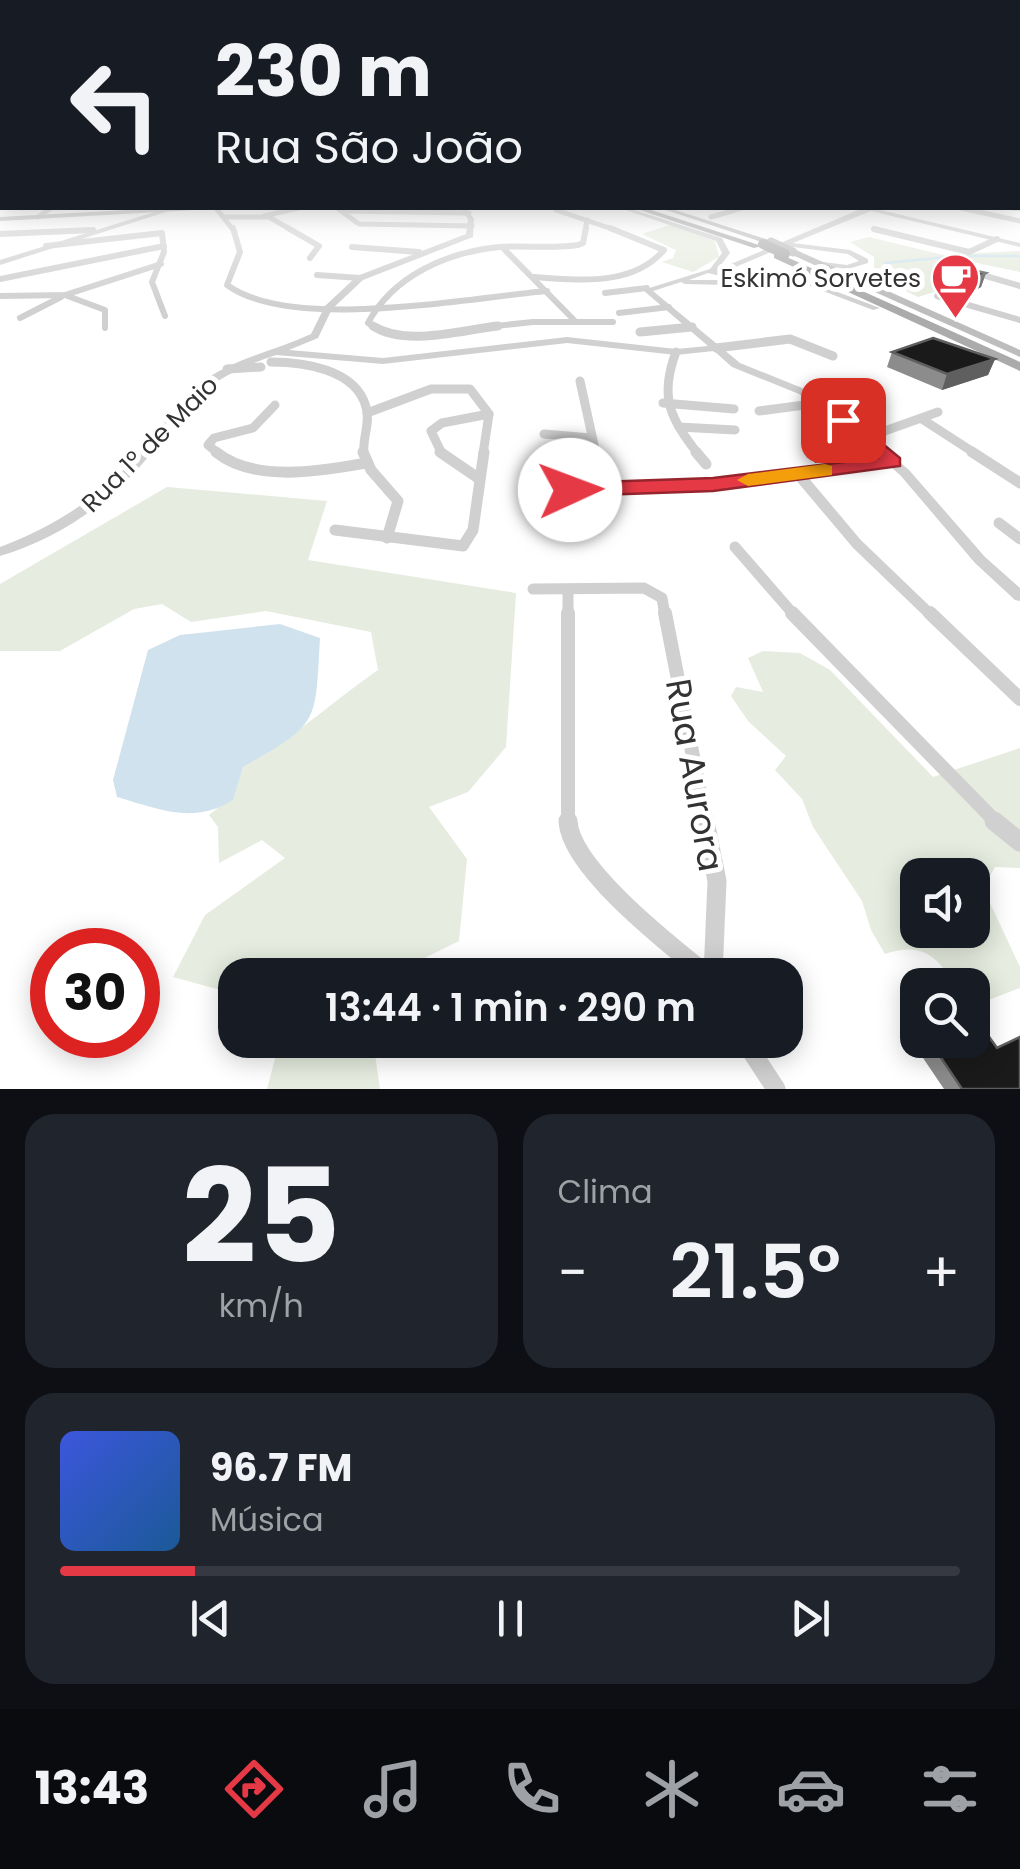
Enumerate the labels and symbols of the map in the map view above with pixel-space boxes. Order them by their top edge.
cafe icon: Eskimó Sorvetes [930,252,982,320]
place label: Eskimó Sorvetes [720,261,921,296]
street label: Rua 1º de Maio [74,368,226,520]
pin [801,378,886,463]
position arrow [518,438,622,542]
street label: Rua Aurora [654,675,736,875]
speed limit sign: 30 [30,928,160,1058]

